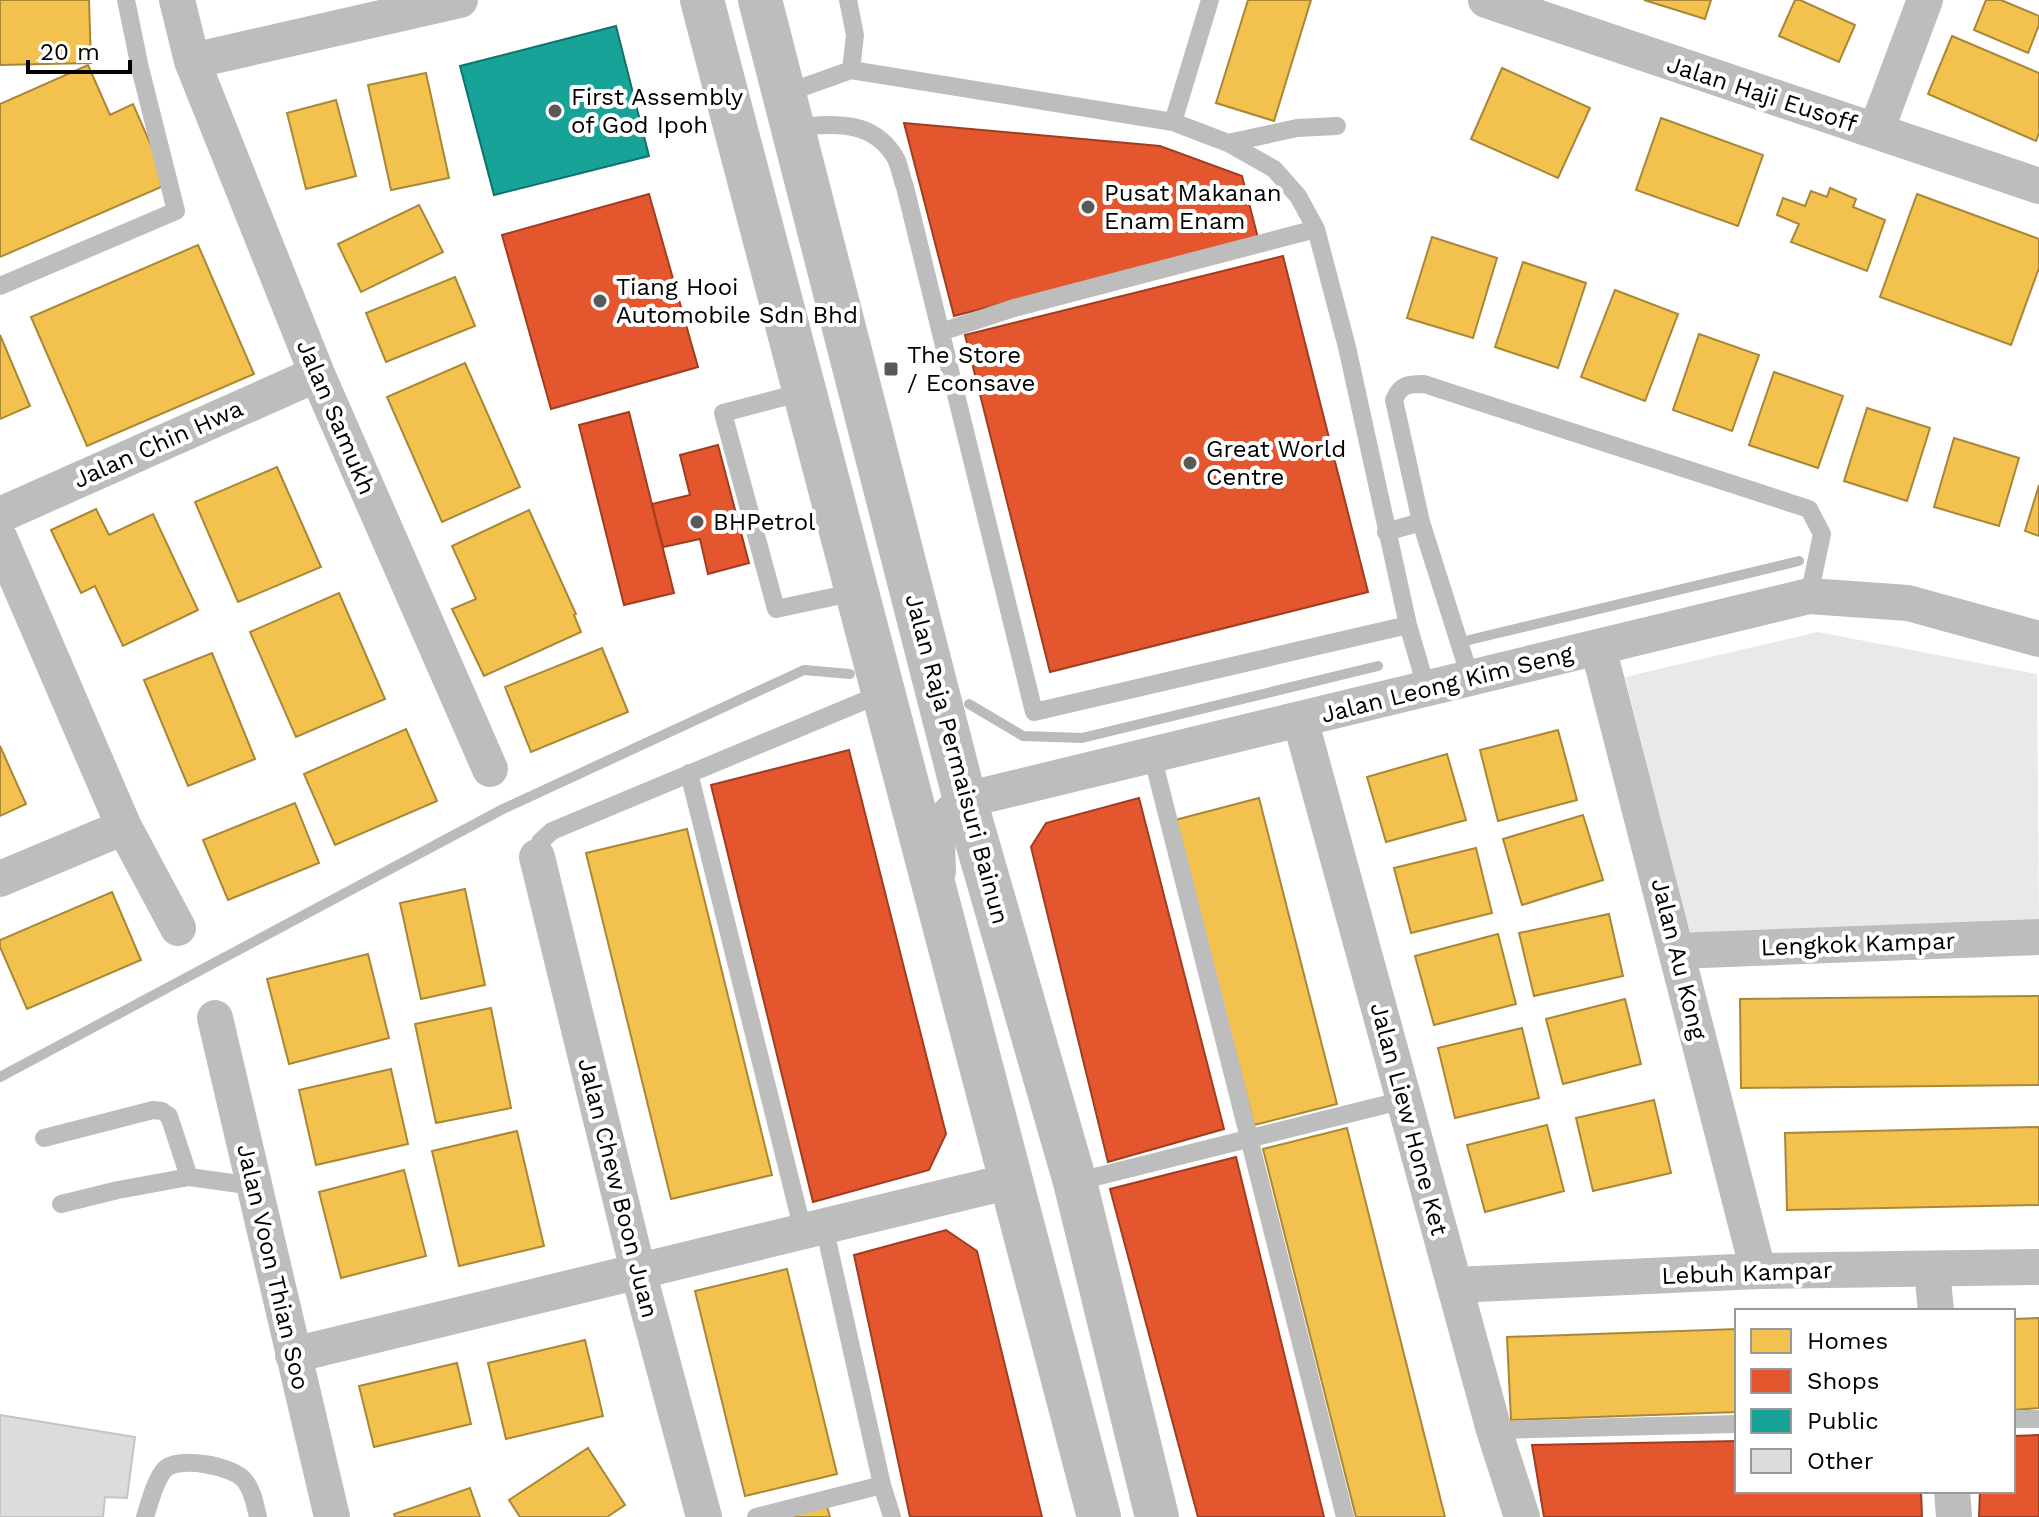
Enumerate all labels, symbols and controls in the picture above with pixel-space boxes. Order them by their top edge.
scale bar [28,24,130,74]
text: 20 m [40,38,100,66]
street label: Jalan Haji Eusoff [1663,50,1861,138]
place label: First Assembly of God Ipoh [571,83,744,139]
marker: First Assembly of God Ipoh [546,102,564,120]
place label: Pusat Makanan Enam Enam [1104,179,1282,235]
marker: Pusat Makanan Enam Enam [1079,198,1097,216]
place label: Tiang Hooi Automobile Sdn Bhd [616,273,858,329]
marker: Tiang Hooi Automobile Sdn Bhd [591,292,609,310]
street label: Jalan Samukh [291,335,381,499]
place label: The Store / Econsave [907,341,1035,397]
marker: The Store / Econsave [882,360,900,378]
street label: Jalan Chin Hwa [69,394,247,494]
place label: Great World Centre [1206,435,1346,491]
marker: Great World Centre [1181,454,1199,472]
place label: BHPetrol [713,508,816,536]
marker: BHPetrol [688,513,706,531]
street label: Jalan Raja Permaisuri Bainun [899,591,1015,927]
street label: Jalan Leong Kim Seng [1318,639,1576,729]
street label: Jalan Au Kong [1645,876,1713,1043]
street label: Lengkok Kampar [1760,927,1956,961]
street label: Jalan Liew Hone Ket [1364,1000,1454,1238]
street label: Jalan Chew Boon Juan [572,1055,664,1321]
street label: Jalan Voon Thian Soo [231,1141,315,1393]
street label: Lebuh Kampar [1661,1256,1833,1290]
legend [1735,1309,2015,1493]
text: Homes [1807,1327,1888,1355]
text: Shops [1807,1367,1879,1395]
text: Public [1807,1407,1879,1435]
text: Other [1807,1447,1874,1475]

